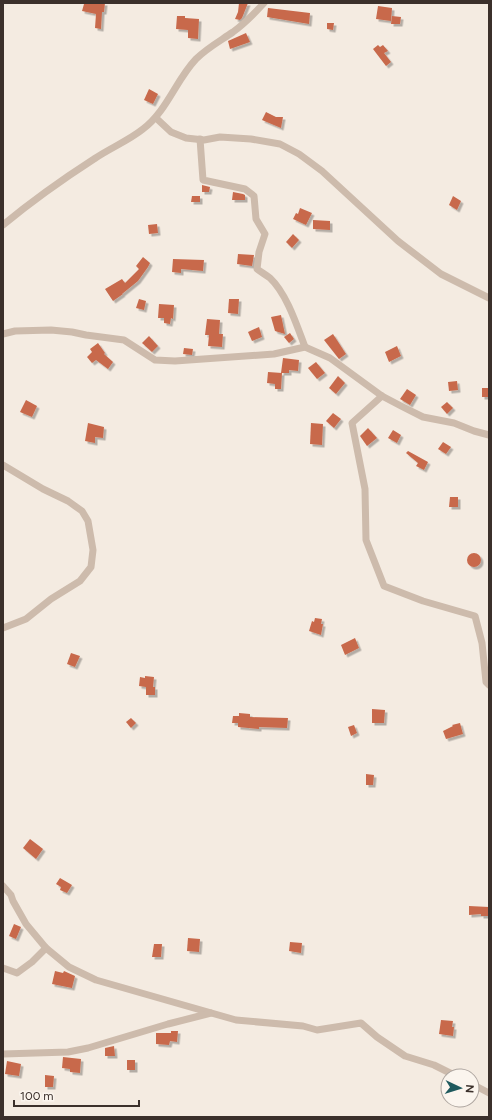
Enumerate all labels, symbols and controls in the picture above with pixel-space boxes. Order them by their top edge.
north arrow [440,1068,480,1108]
scale bar [14,1082,139,1108]
text: N [463,1084,476,1093]
text: 100 m [20,1089,54,1103]

